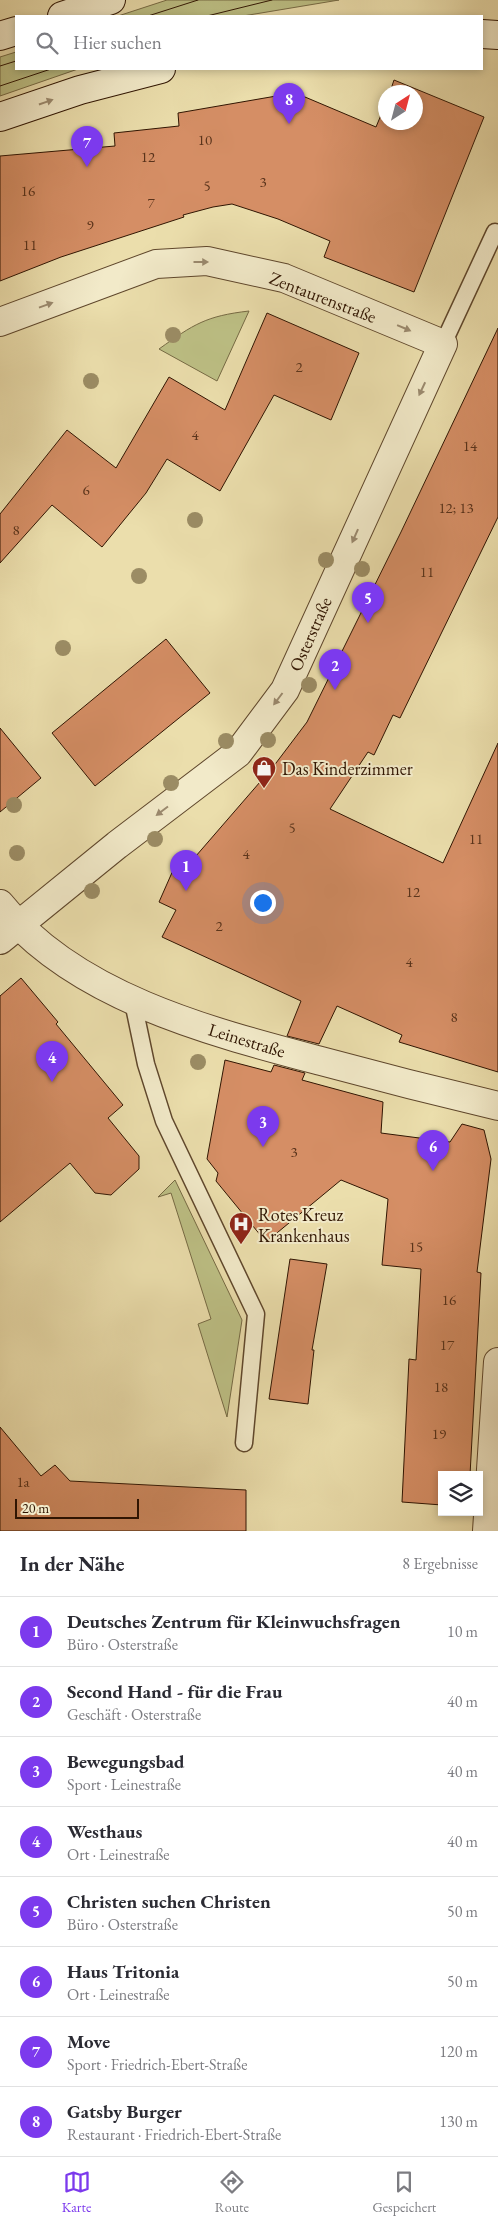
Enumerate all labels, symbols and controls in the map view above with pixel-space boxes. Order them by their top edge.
search box [15,15,483,70]
icon: search [33,29,61,57]
text: Hier suchen [73,30,162,55]
pin: 8 [273,83,305,124]
north arrow [378,85,423,130]
one-way arrow [39,98,54,106]
pin: 7 [71,126,103,167]
house number: 10 [198,130,212,149]
house number: 12 [141,147,156,166]
house number: 3 [259,172,267,191]
house number: 5 [203,176,211,195]
house number: 16 [21,181,35,200]
house number: 7 [147,193,155,212]
house number: 9 [86,215,94,234]
house number: 11 [23,235,37,254]
one-way arrow [193,258,209,266]
street label: Zentaurenstraße [266,266,380,328]
one-way arrow [38,301,53,308]
one-way arrow [397,324,412,332]
house number: 2 [295,357,303,376]
one-way arrow [418,382,426,396]
house number: 4 [191,425,199,444]
house number: 14 [463,436,478,455]
house number: 6 [82,480,90,499]
house number: 12; 13 [438,498,474,517]
house number: 8 [12,520,20,539]
one-way arrow [350,529,359,544]
house number: 11 [420,562,434,581]
pin: 5 [352,582,384,623]
street label: Osterstraße [283,593,337,675]
pin: 2 [319,649,351,690]
one-way arrow [273,692,283,706]
shop icon: Das Kinderzimmer [251,755,277,789]
place label: Das Kinderzimmer [282,757,413,780]
one-way arrow [156,805,169,816]
house number: 5 [288,818,296,837]
house number: 11 [469,829,483,848]
house number: 4 [242,844,250,863]
pin: 1 [170,850,202,891]
house number: 12 [406,882,421,901]
your location [250,890,276,916]
house number: 2 [215,916,223,935]
house number: 4 [405,952,413,971]
house number: 8 [450,1007,458,1026]
street label: Leinestraße [206,1017,288,1063]
pin: 4 [36,1041,68,1082]
pin: 3 [247,1106,279,1147]
pin: 6 [417,1130,449,1171]
house number: 3 [290,1142,298,1161]
place label: Rotes Kreuz Krankenhaus [258,1203,350,1247]
hospital icon: Rotes Kreuz Krankenhaus [228,1211,254,1245]
house number: 15 [409,1237,423,1256]
house number: 16 [442,1290,456,1309]
house number: 17 [440,1335,455,1354]
house number: 18 [434,1377,448,1396]
house number: 19 [432,1424,446,1443]
map controls [438,1471,483,1516]
button: layers [438,1471,483,1516]
house number: 1a [16,1472,30,1491]
scale bar [15,1496,139,1519]
text: 20 m [22,1499,49,1517]
text: In der Nähe [20,1550,125,1577]
text: 8 Ergebnisse [402,1553,478,1574]
text: Deutsches Zentrum für Kleinwuchsfragen [67,1609,400,1634]
text: 1 [32,1621,40,1642]
text: 10 m [447,1621,478,1642]
text: Büro · Osterstraße [67,1634,178,1655]
text: Second Hand - für die Frau [67,1679,282,1704]
text: 2 [32,1691,40,1712]
text: 40 m [447,1691,478,1712]
text: Geschäft · Osterstraße [67,1704,201,1725]
text: Bewegungsbad [67,1749,185,1774]
text: 3 [32,1761,40,1782]
text: 40 m [447,1761,478,1782]
text: Sport · Leinestraße [67,1774,181,1795]
text: Westhaus [67,1819,142,1844]
text: 4 [32,1831,40,1852]
text: 40 m [447,1831,478,1852]
text: Ort · Leinestraße [67,1844,170,1865]
text: Christen suchen Christen [67,1889,271,1914]
text: 5 [32,1901,40,1922]
text: 50 m [447,1901,478,1922]
text: Büro · Osterstraße [67,1914,178,1935]
text: Haus Tritonia [67,1959,179,1984]
text: 6 [32,1971,40,1992]
text: 50 m [447,1971,478,1992]
text: Ort · Leinestraße [67,1984,170,2005]
text: Move [67,2029,110,2054]
text: 7 [32,2041,40,2062]
text: 120 m [439,2041,478,2062]
text: Sport · Friedrich-Ebert-Straße [67,2054,247,2075]
text: Gatsby Burger [67,2099,182,2124]
text: 8 [32,2111,40,2132]
text: 130 m [439,2111,478,2132]
text: Restaurant · Friedrich-Ebert-Straße [67,2124,281,2145]
tab: Karte [62,2168,91,2216]
tab: Route [215,2168,249,2216]
tab: Gespeichert [372,2168,436,2216]

